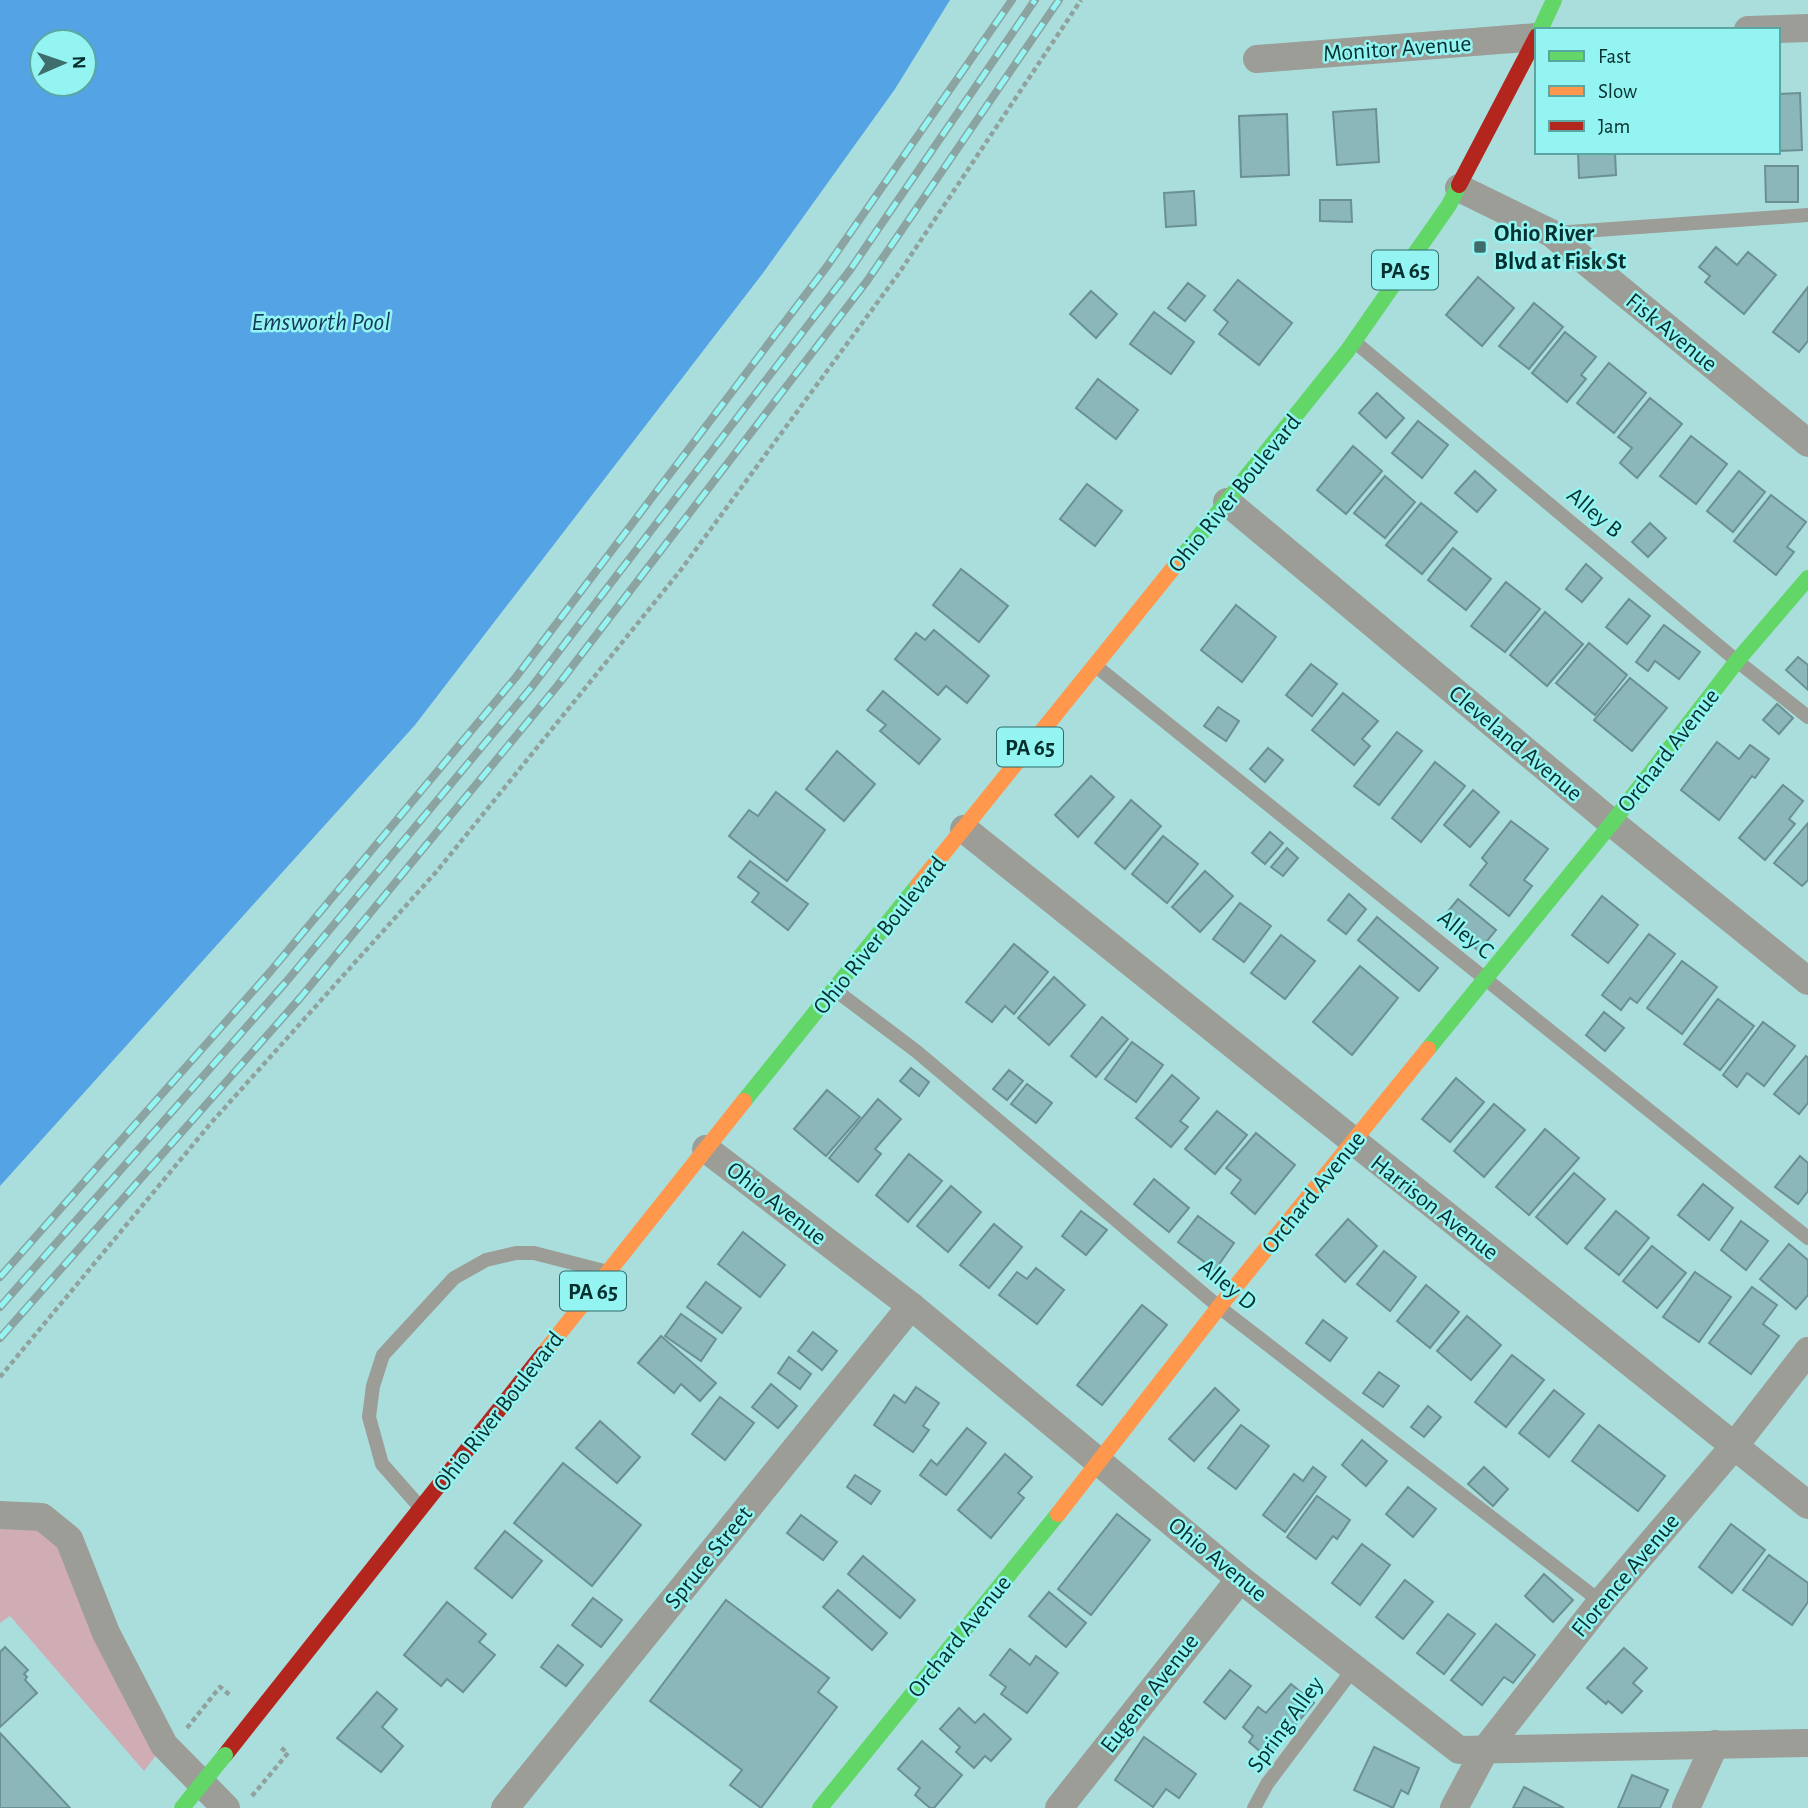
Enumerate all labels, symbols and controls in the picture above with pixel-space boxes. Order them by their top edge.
north arrow [28,28,98,98]
legend [1535,28,1780,154]
street label: Monitor Avenue [1322,32,1472,66]
text: Fast [1598,46,1631,67]
text: N [69,56,88,69]
text: Slow [1598,81,1637,102]
text: Jam [1598,116,1630,137]
place label: Ohio River Blvd at Fisk St [1494,222,1626,274]
marker: Ohio River Blvd at Fisk St [1472,239,1488,255]
road number: PA 65 [1372,250,1438,290]
street label: Fisk Avenue [1621,289,1722,377]
water label: Emsworth Pool [251,309,391,335]
street label: Ohio River Boulevard [1164,410,1306,577]
street label: Alley B [1562,483,1627,542]
street label: Cleveland Avenue [1444,681,1587,806]
street label: Orchard Avenue [1613,684,1724,817]
road number: PA 65 [997,727,1063,766]
street label: Ohio River Boulevard [809,852,951,1019]
street label: Alley C [1433,905,1498,964]
street label: Orchard Avenue [1257,1127,1370,1258]
street label: Harrison Avenue [1366,1151,1503,1265]
street label: Ohio Avenue [722,1158,831,1250]
street label: Alley D [1194,1255,1261,1315]
road number: PA 65 [560,1272,626,1310]
street label: Ohio River Boulevard [429,1327,568,1496]
street label: Spruce Street [660,1502,757,1613]
street label: Florence Avenue [1567,1509,1684,1642]
street label: Ohio Avenue [1163,1513,1271,1607]
street label: Orchard Avenue [903,1571,1016,1702]
street label: Eugene Avenue [1096,1630,1203,1758]
street label: Spring Alley [1243,1672,1328,1777]

